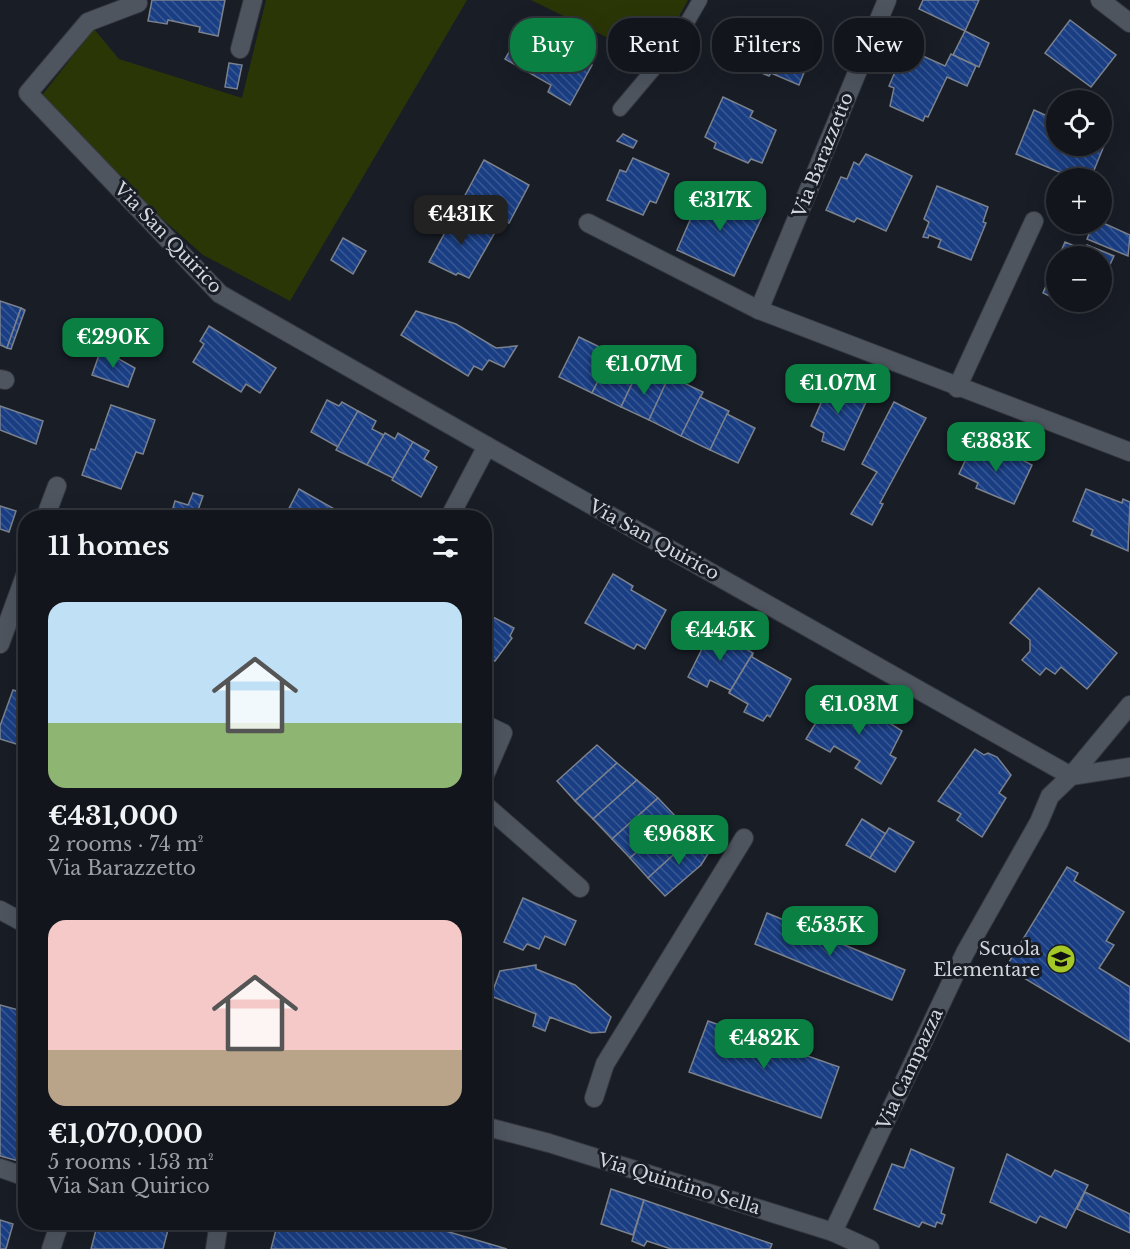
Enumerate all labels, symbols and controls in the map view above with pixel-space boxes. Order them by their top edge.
chip: Buy [510,18,596,72]
chip: Rent [608,18,700,72]
chip: Filters [712,18,822,72]
chip: New [834,18,924,72]
street label: Via Barazzetto [787,89,858,222]
map controls [1046,90,1112,312]
button: locate [1046,90,1112,156]
button: + [1046,168,1112,234]
street label: Via San Quirico [109,177,226,298]
pin: €317K [678,181,762,232]
text: €317K [688,188,752,212]
pin: €431K [419,195,503,246]
text: €431K [428,202,494,226]
button: − [1046,246,1112,312]
pin: €290K [71,318,155,369]
text: €290K [76,325,150,349]
pin: €1.07M [595,345,693,396]
text: €1.07M [605,352,683,376]
pin: €1.07M [789,364,887,415]
text: €1.07M [799,371,877,395]
pin: €383K [954,422,1038,473]
text: €383K [961,429,1031,453]
street label: Via San Quirico [584,495,723,585]
text: 11 homes [48,530,169,562]
icon: filters [429,530,462,563]
pin: €445K [678,611,762,662]
text: €445K [685,618,755,642]
icon: home [201,641,309,749]
pin: €1.03M [810,685,908,736]
text: €1.03M [819,692,899,716]
text: €431,000 [48,800,178,832]
pin: €968K [637,815,721,866]
text: €968K [643,822,715,846]
text: 2 rooms · 74 m² [48,832,204,856]
text: Via Barazzetto [48,856,196,880]
pin: €535K [788,906,872,957]
text: €535K [796,913,864,937]
place label: Scuola Elementare [933,938,1040,981]
school or university icon: Scuola Elementare [1045,943,1077,975]
icon: home [201,959,309,1067]
street label: Via Campazza [872,1005,948,1134]
pin: €482K [722,1019,806,1070]
text: €482K [729,1026,799,1050]
text: €1,070,000 [48,1118,203,1150]
street label: Via Quintino Sella [594,1149,763,1219]
text: 5 rooms · 153 m² [48,1150,214,1174]
text: Via San Quirico [48,1174,210,1198]

